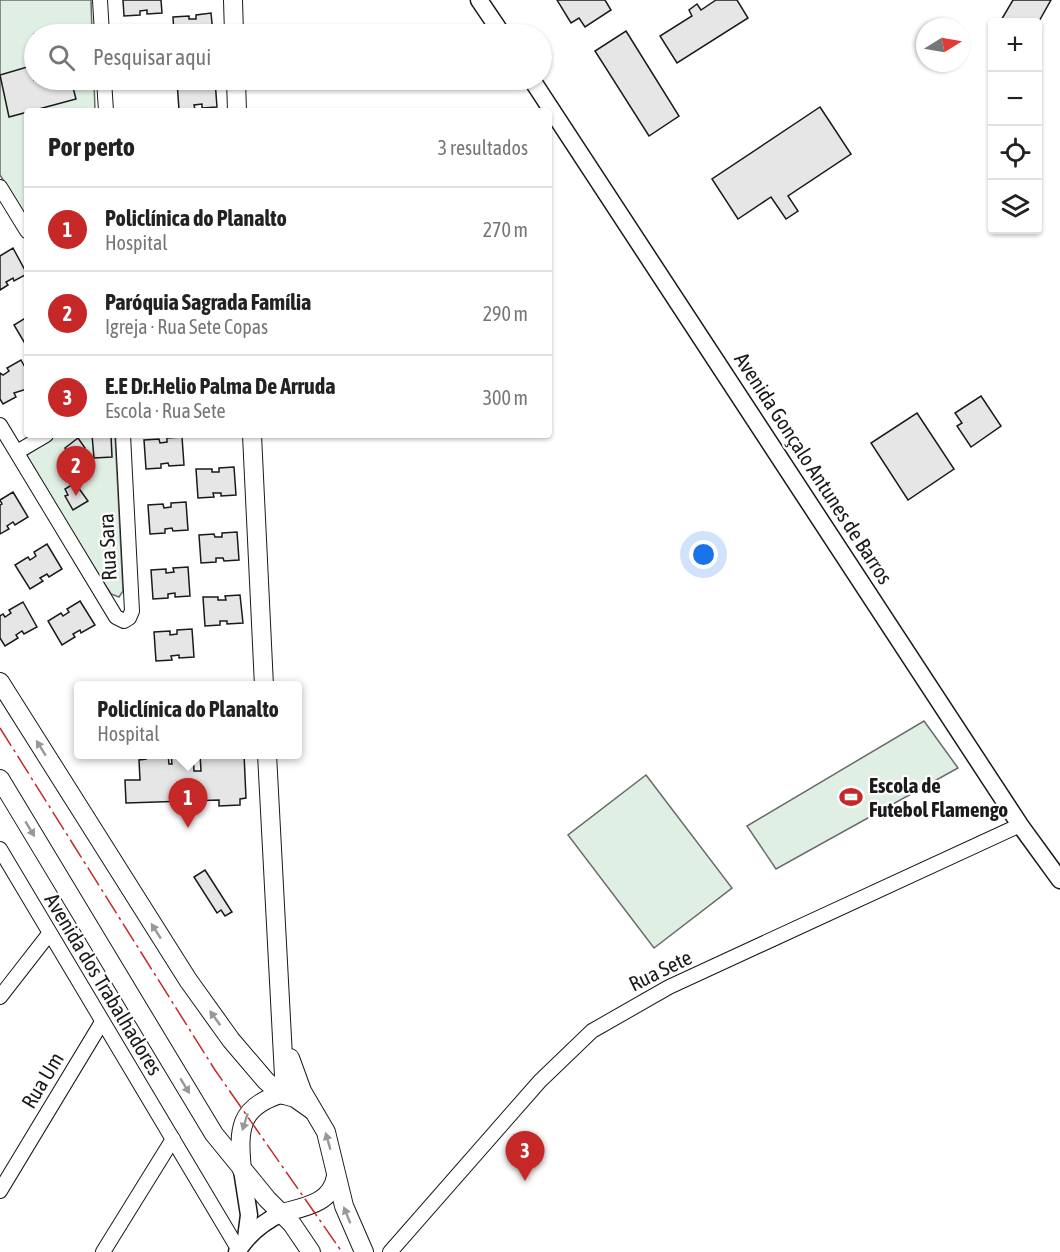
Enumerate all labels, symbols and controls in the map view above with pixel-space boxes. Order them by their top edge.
north arrow [916,18,970,72]
map controls [988,18,1042,234]
button: + [988,18,1042,72]
search box [24,24,552,90]
icon: search [45,41,78,74]
text: Pesquisar aqui [93,44,211,70]
button: − [988,72,1042,126]
button: locate [988,126,1042,180]
text: Por perto [48,132,135,162]
text: 3 resultados [438,136,528,159]
button: layers [988,180,1042,234]
text: Policlínica do Planalto [105,205,287,231]
text: 1 [63,218,72,241]
text: 270 m [483,218,528,241]
text: Hospital [105,231,168,254]
text: Paróquia Sagrada Família [105,289,311,315]
text: 2 [63,302,72,325]
text: 290 m [483,302,528,325]
text: Igreja · Rua Sete Copas [105,315,268,338]
street label: Avenida Gonçalo Antunes de Barros [730,348,898,588]
text: E.E Dr.Helio Palma De Arruda [105,373,335,399]
text: 3 [63,386,72,409]
text: 300 m [483,386,528,409]
text: Escola · Rua Sete [105,399,226,422]
pin: 2 [56,446,96,496]
street label: Rua Sara [93,513,121,581]
your location [689,540,718,569]
popup [74,681,302,759]
text: Policlínica do Planalto [97,696,279,722]
text: Hospital [97,722,160,745]
one-way arrow [36,740,47,756]
place label: Escola de Futebol Flamengo [869,773,1008,821]
pin: 1 [168,778,207,828]
sports icon: Escola de Futebol Flamengo [838,784,864,810]
one-way arrow [25,821,36,837]
street label: Avenida dos Trabalhadores [40,889,168,1079]
one-way arrow [151,923,162,939]
street label: Rua Sete [625,945,695,995]
one-way arrow [210,1011,222,1026]
street label: Rua Um [16,1048,68,1112]
one-way arrow [179,1078,190,1094]
one-way arrow [240,1113,249,1131]
one-way arrow [323,1132,332,1150]
pin: 3 [506,1132,544,1181]
one-way arrow [342,1206,351,1224]

